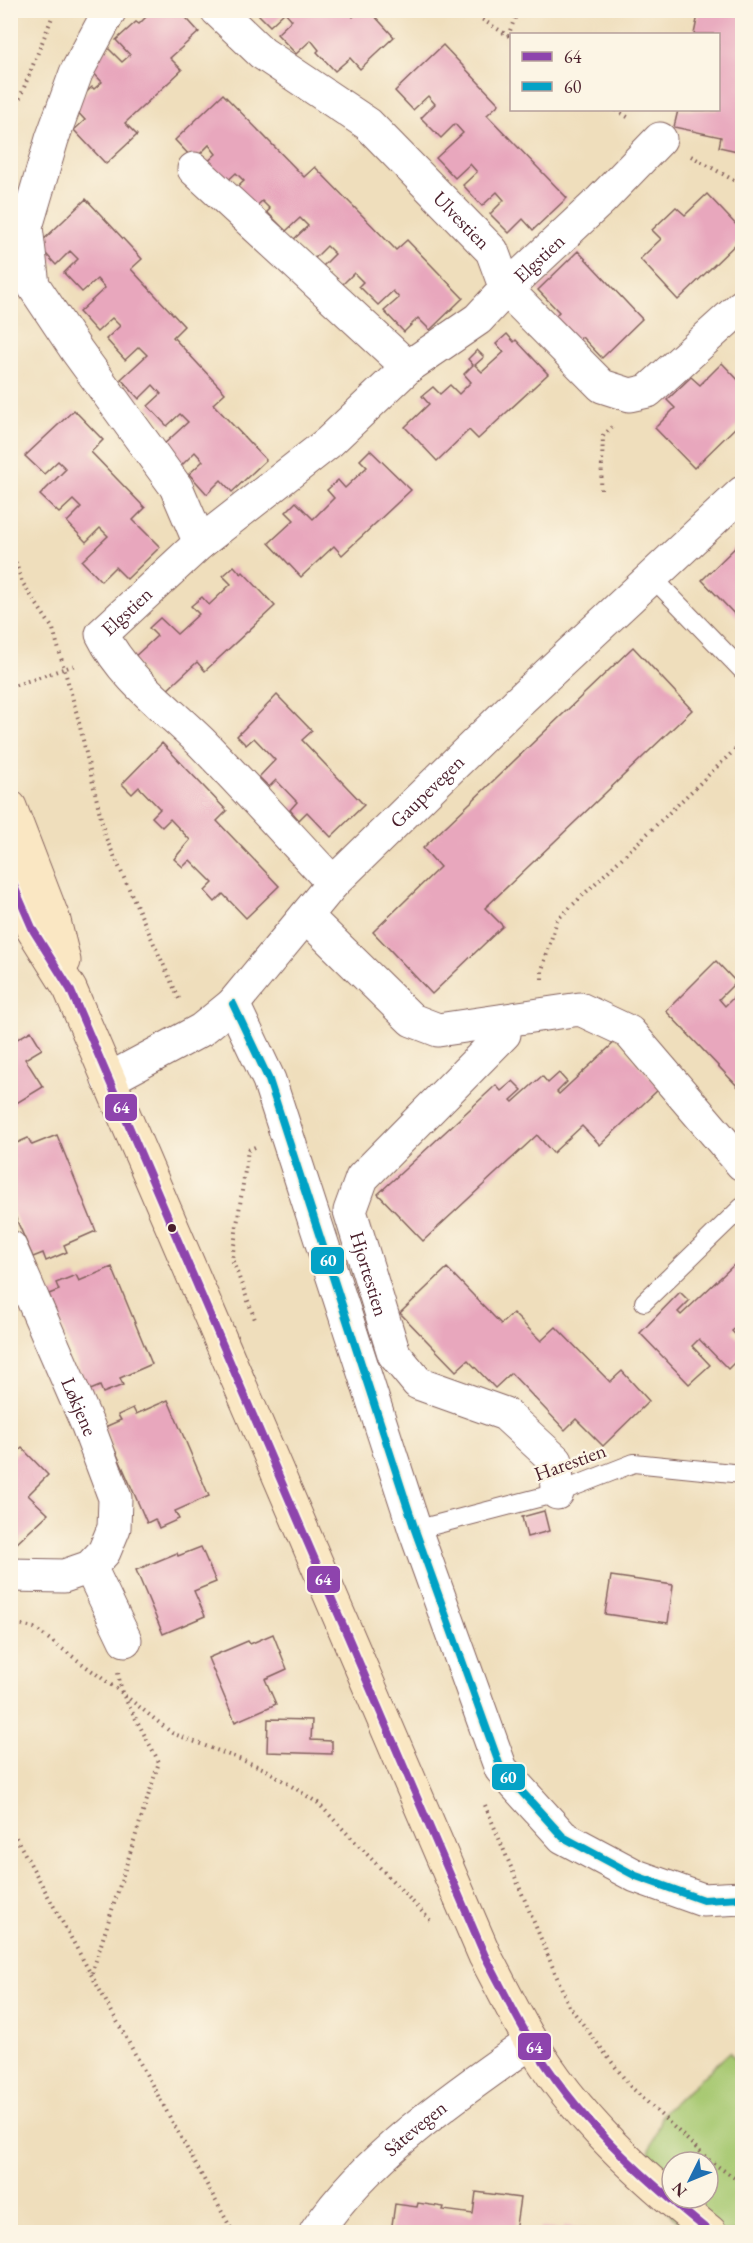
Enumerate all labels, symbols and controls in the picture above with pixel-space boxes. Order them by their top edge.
legend [510,33,720,111]
text: 64 [564,45,582,68]
text: 60 [564,75,582,98]
street label: Ulvestien [427,185,496,255]
street label: Elgstien [508,228,570,288]
street label: Elgstien [95,581,158,641]
street label: Gaupevegen [384,749,470,834]
line badge: 64 [104,1093,138,1122]
text: 64 [113,1097,130,1118]
unlabelled marker [166,1222,178,1234]
street label: Hjortestien [344,1228,395,1320]
line badge: 60 [310,1246,345,1275]
text: 60 [320,1250,337,1271]
street label: Løkjene [55,1373,104,1439]
street label: Harestien [530,1437,610,1487]
line badge: 64 [306,1565,341,1594]
text: 64 [315,1569,332,1590]
line badge: 60 [491,1763,526,1791]
text: 60 [500,1767,517,1788]
line badge: 64 [517,2032,552,2061]
text: 64 [526,2037,543,2058]
street label: Såtevegen [378,2094,452,2162]
north arrow [660,2150,720,2210]
text: N [667,2178,691,2202]

